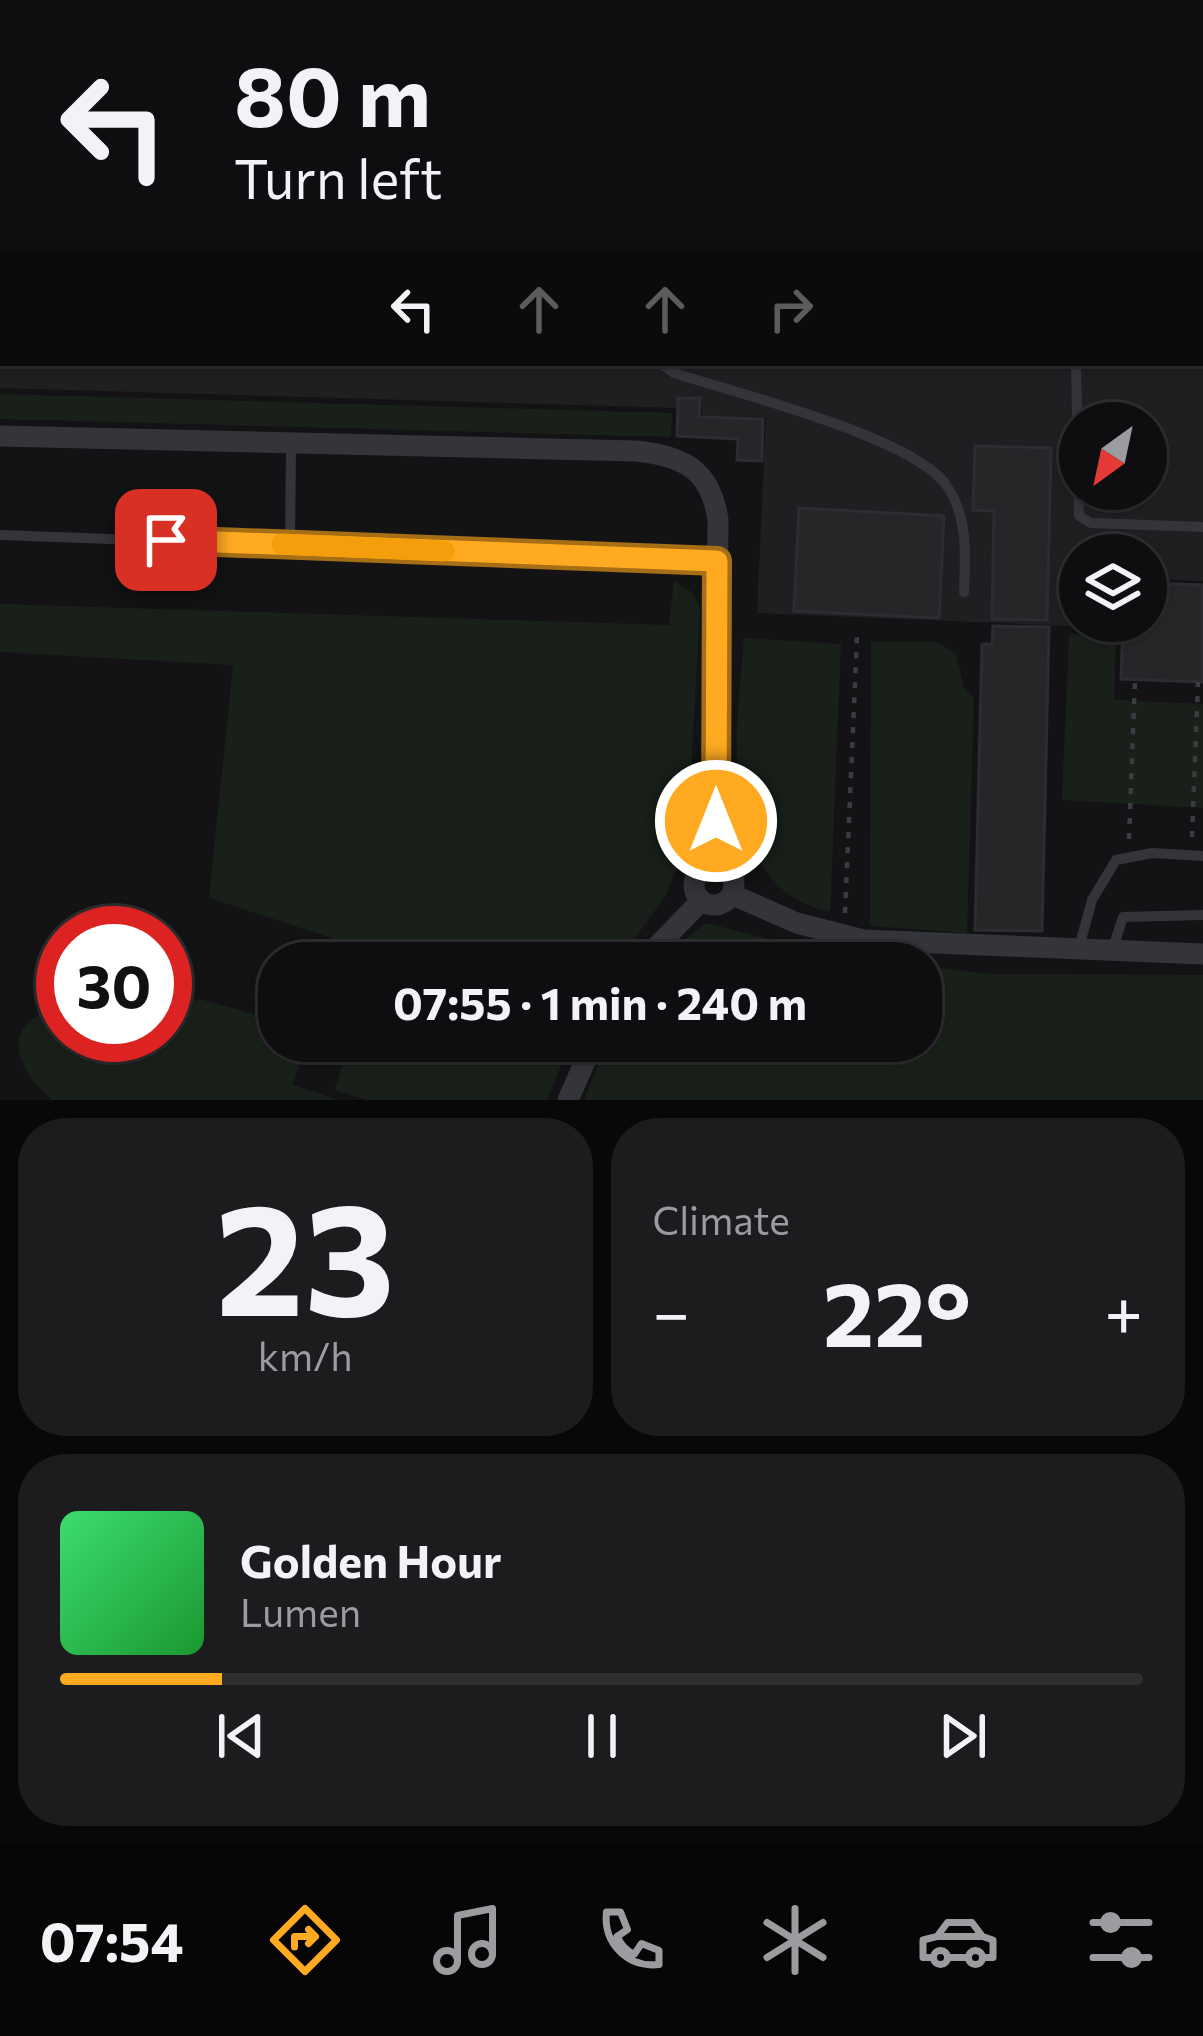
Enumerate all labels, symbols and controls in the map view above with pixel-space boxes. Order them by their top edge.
text: 80 m [234,42,431,144]
icon: left [36,48,192,204]
text: Turn left [234,144,442,210]
icon: left [380,276,446,342]
icon: ahead [506,276,572,342]
icon: ahead [632,276,698,342]
icon: right [758,276,824,342]
north arrow [1059,402,1167,510]
map controls [1059,402,1167,642]
pin [115,489,217,591]
icon: arrive [133,507,199,573]
button: layers [1059,534,1167,642]
position arrow [653,758,779,884]
speed limit sign: 30 [36,906,192,1062]
text: 07:55 · 1 min · 240 m [393,974,807,1029]
text: 23 [215,1157,395,1348]
text: Climate [653,1195,790,1243]
text: 22° [823,1255,971,1366]
text: − [653,1270,690,1351]
text: + [1104,1270,1143,1351]
text: km/h [258,1331,353,1379]
text: Golden Hour [240,1532,501,1587]
text: Lumen [240,1587,361,1635]
icon: previous [208,1703,274,1769]
icon: pause [569,1703,635,1769]
icon: next [930,1703,996,1769]
icon: directions [263,1898,347,1982]
icon: music [426,1898,510,1982]
icon: phone [589,1898,673,1982]
icon: climate [753,1898,837,1982]
icon: car [916,1898,1000,1982]
icon: filters [1079,1898,1163,1982]
text: 07:54 [40,1907,184,1973]

